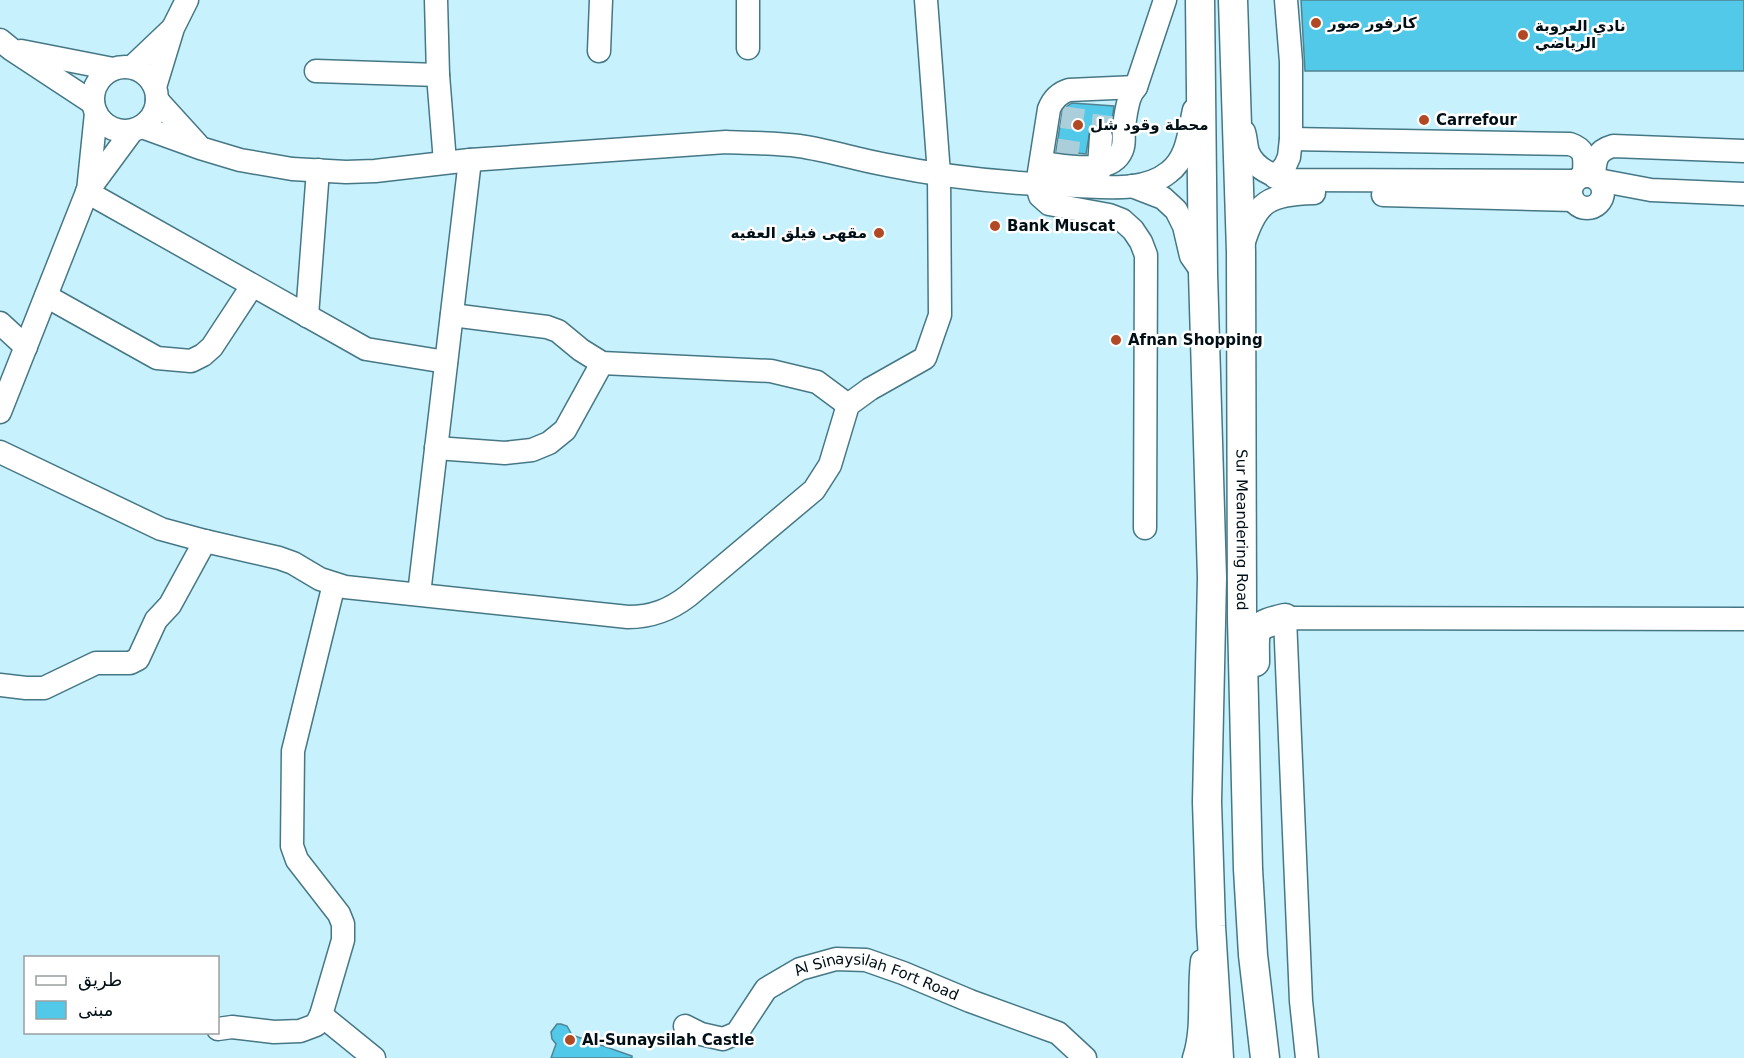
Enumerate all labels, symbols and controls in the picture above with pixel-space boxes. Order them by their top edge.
place label: كارفور صور [1327,14,1417,32]
marker: كارفور صور [1309,16,1323,30]
place label: نادي العروبة الرياضي [1535,17,1626,52]
marker: نادي العروبة الرياضي [1516,28,1530,42]
place label: Carrefour [1436,111,1518,129]
marker: Carrefour [1417,113,1431,127]
place label: محطة وقود شل [1090,116,1209,134]
marker: محطة وقود شل [1071,118,1085,132]
place label: Bank Muscat [1007,217,1115,235]
marker: Bank Muscat [988,219,1002,233]
place label: مقهى فيلق العفيه [731,224,867,242]
marker: مقهى فيلق العفيه [872,226,886,240]
place label: Afnan Shopping [1128,331,1263,349]
marker: Afnan Shopping [1109,333,1123,347]
street label: Sur Meandering Road [1233,449,1251,611]
street label: Al Sinaysilah Fort Road [790,950,961,1004]
legend [24,956,219,1034]
text: طريق [78,969,122,991]
text: مبنى [78,999,114,1020]
place label: Al-Sunaysilah Castle [582,1031,754,1049]
marker: Al-Sunaysilah Castle [563,1033,577,1047]

